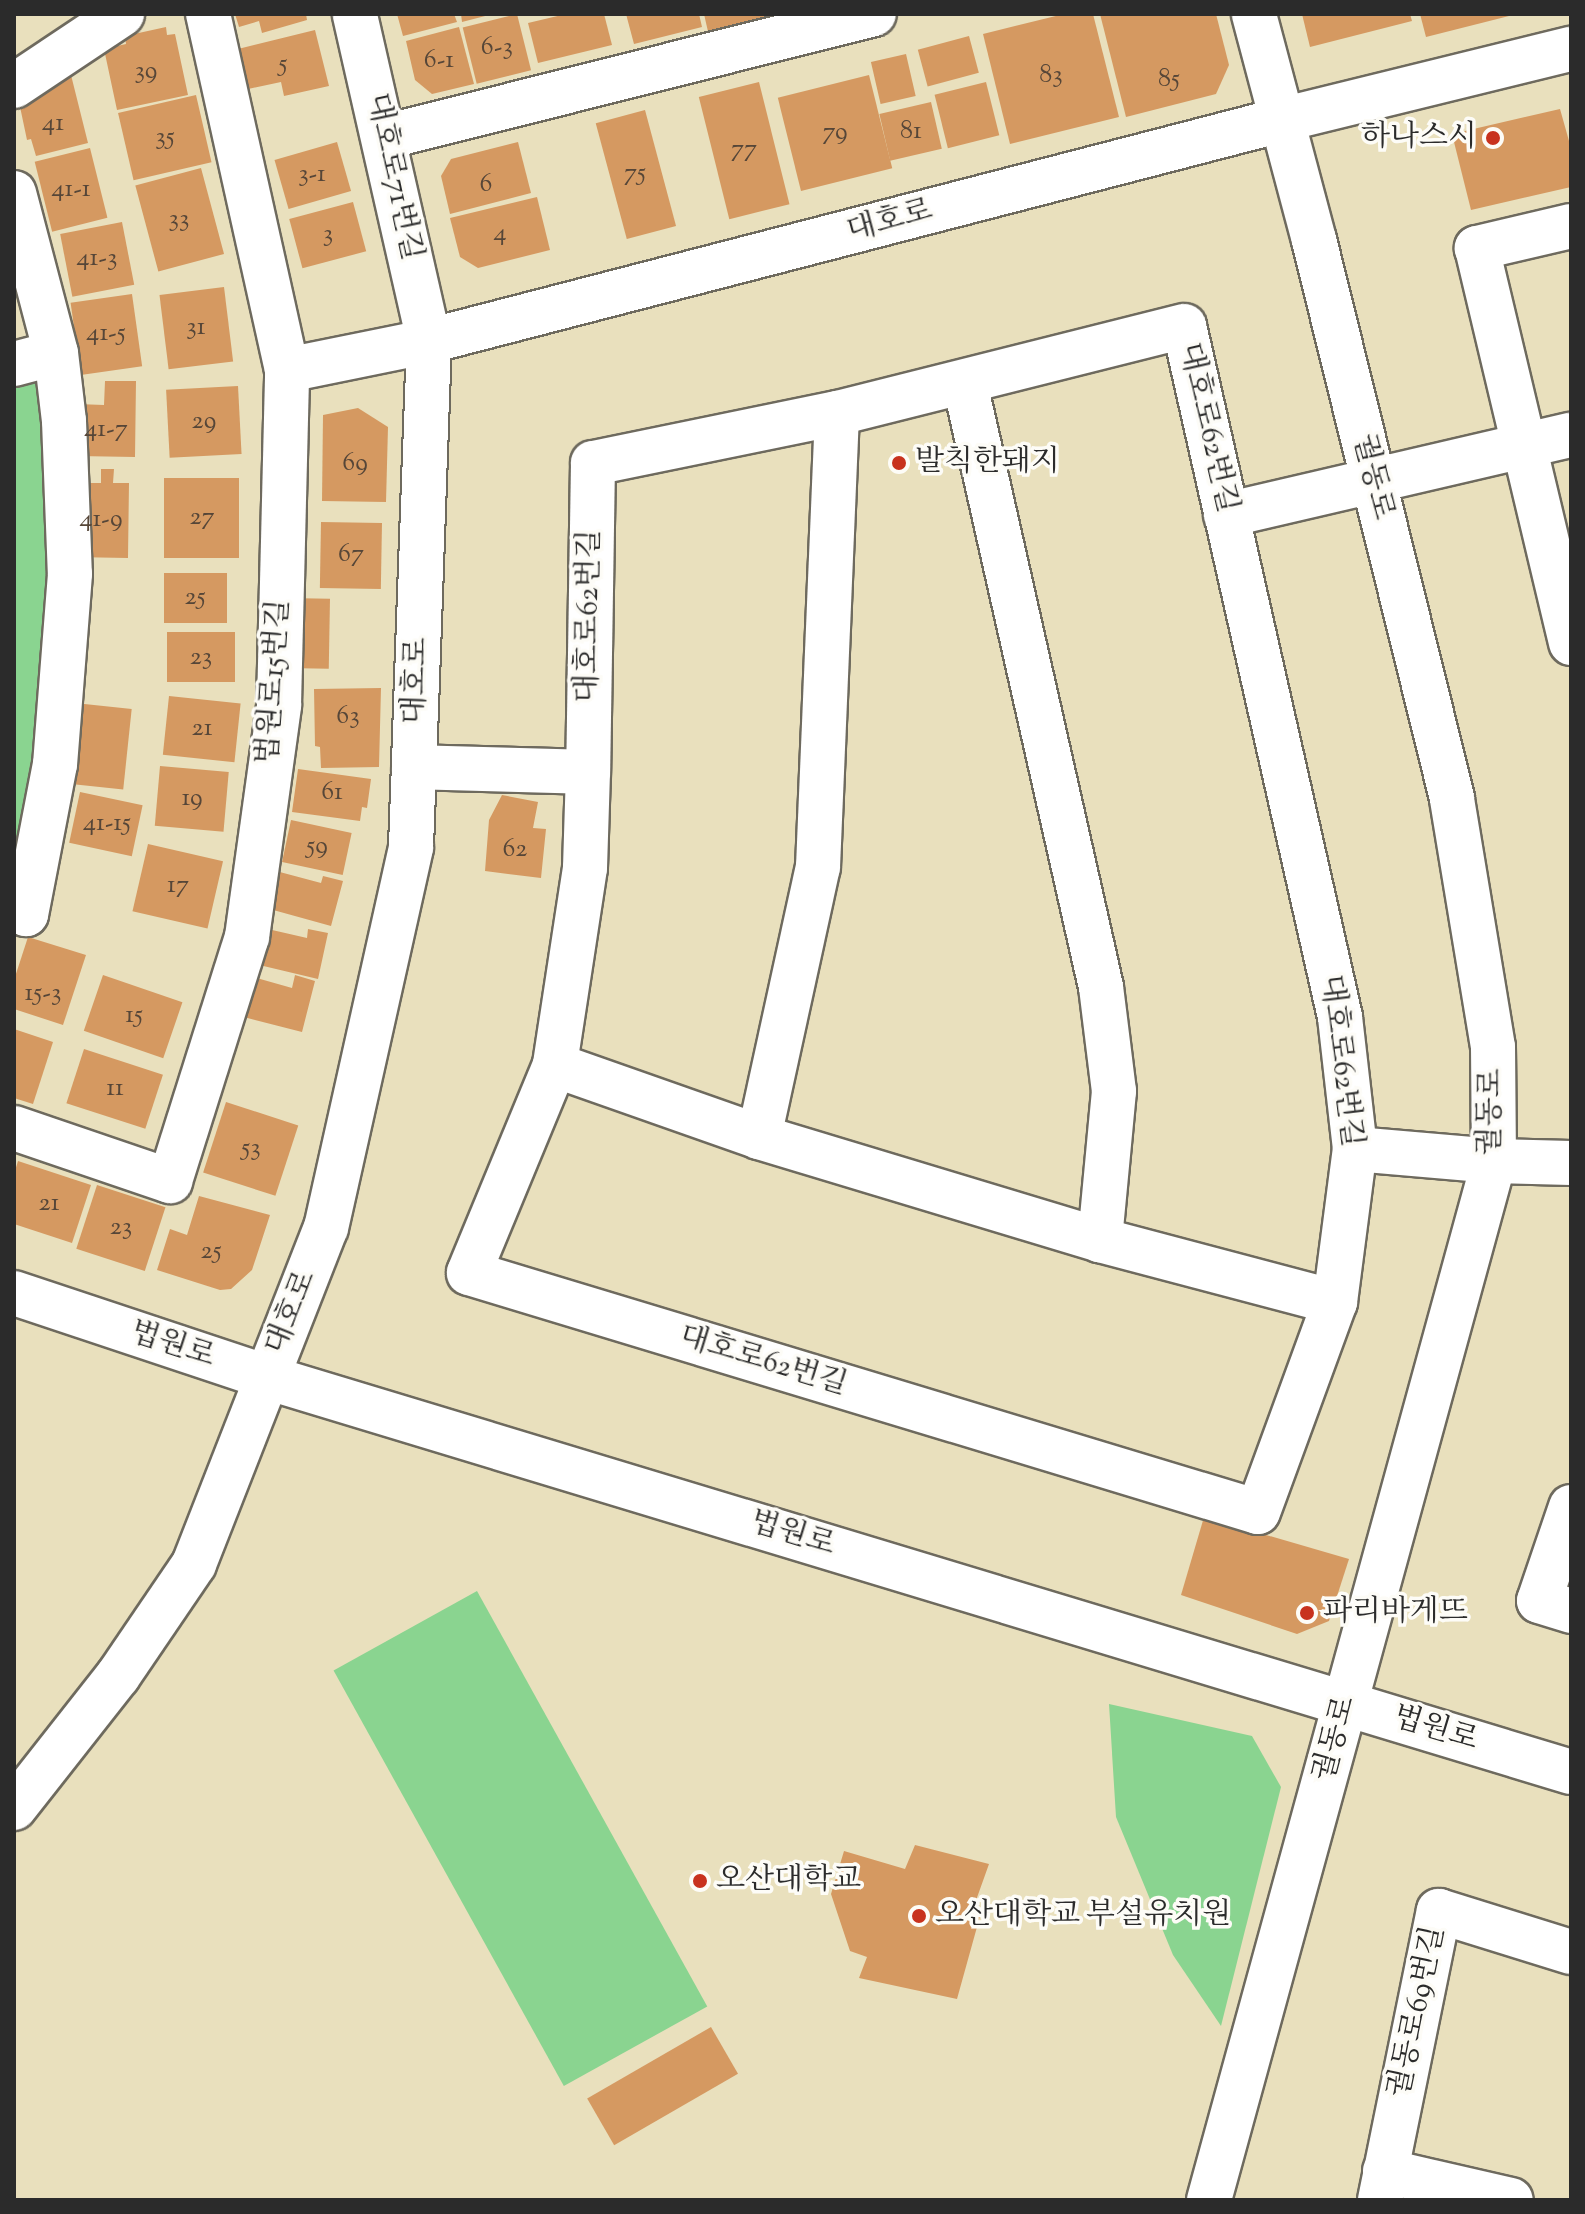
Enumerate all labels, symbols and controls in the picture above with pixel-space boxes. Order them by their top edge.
house number: 6-3 [481,32,513,64]
house number: 6-1 [424,45,454,77]
house number: 5 [279,49,287,81]
house number: 39 [135,56,157,88]
house number: 83 [1039,60,1063,92]
house number: 85 [1158,64,1180,96]
street label: 대호로71번길 [358,90,428,264]
house number: 41 [42,108,64,140]
house number: 81 [900,116,922,148]
house number: 79 [822,117,848,149]
place label: 하나스시 [1361,120,1477,156]
house number: 35 [155,122,175,154]
marker: 하나스시 [1484,129,1502,147]
house number: 77 [731,134,757,166]
house number: 75 [624,158,646,190]
house number: 3-1 [298,159,326,191]
house number: 6 [480,169,492,201]
house number: 41-1 [51,174,91,206]
street label: 대호로 [843,193,937,251]
house number: 33 [168,204,190,236]
house number: 4 [493,218,507,250]
house number: 3 [323,219,333,251]
house number: 41-3 [76,243,118,275]
house number: 31 [186,312,206,344]
house number: 41-5 [86,318,126,350]
street label: 대호로62번길 [1170,339,1244,517]
house number: 29 [192,406,216,438]
house number: 41-7 [84,414,128,446]
street label: 궐동로 [1344,430,1400,524]
place label: 발칙한돼지 [915,445,1060,481]
house number: 69 [342,448,368,480]
marker: 발칙한돼지 [890,454,908,472]
house number: 27 [189,502,215,534]
house number: 41-9 [79,504,123,536]
street label: 대호로62번길 [570,529,610,703]
house number: 67 [338,539,364,571]
house number: 25 [184,582,206,614]
street label: 법원로15번길 [251,598,299,766]
street label: 대호로 [397,637,437,725]
house number: 23 [190,642,212,674]
house number: 63 [336,701,360,733]
house number: 21 [191,713,213,745]
house number: 61 [321,777,343,809]
house number: 19 [181,783,203,815]
house number: 41-15 [83,808,131,840]
house number: 59 [306,831,328,863]
house number: 62 [503,834,527,866]
house number: 17 [167,870,189,902]
street label: 대호로62번길 [1312,973,1368,1149]
house number: 15-3 [24,978,62,1010]
house number: 15 [125,1000,143,1032]
street label: 궐동로 [1473,1068,1511,1156]
house number: 11 [106,1073,124,1105]
house number: 53 [241,1133,261,1165]
house number: 21 [38,1188,60,1220]
house number: 23 [110,1212,132,1244]
house number: 25 [200,1236,222,1268]
street label: 대호로 [259,1266,325,1360]
street label: 법원로 [125,1315,219,1377]
street label: 대호로62번길 [675,1319,851,1405]
street label: 법원로 [745,1505,839,1565]
place label: 파리바게뜨 [1323,1595,1468,1631]
marker: 파리바게뜨 [1298,1604,1316,1622]
street label: 궐동로 [1307,1692,1365,1786]
street label: 법원로 [1388,1700,1482,1760]
place label: 오산대학교 [716,1863,861,1899]
marker: 오산대학교 [691,1872,709,1890]
place label: 오산대학교 부설유치원 [935,1898,1231,1934]
marker: 오산대학교 부설유치원 [910,1907,928,1925]
street label: 궐동로69번길 [1382,1923,1454,2101]

